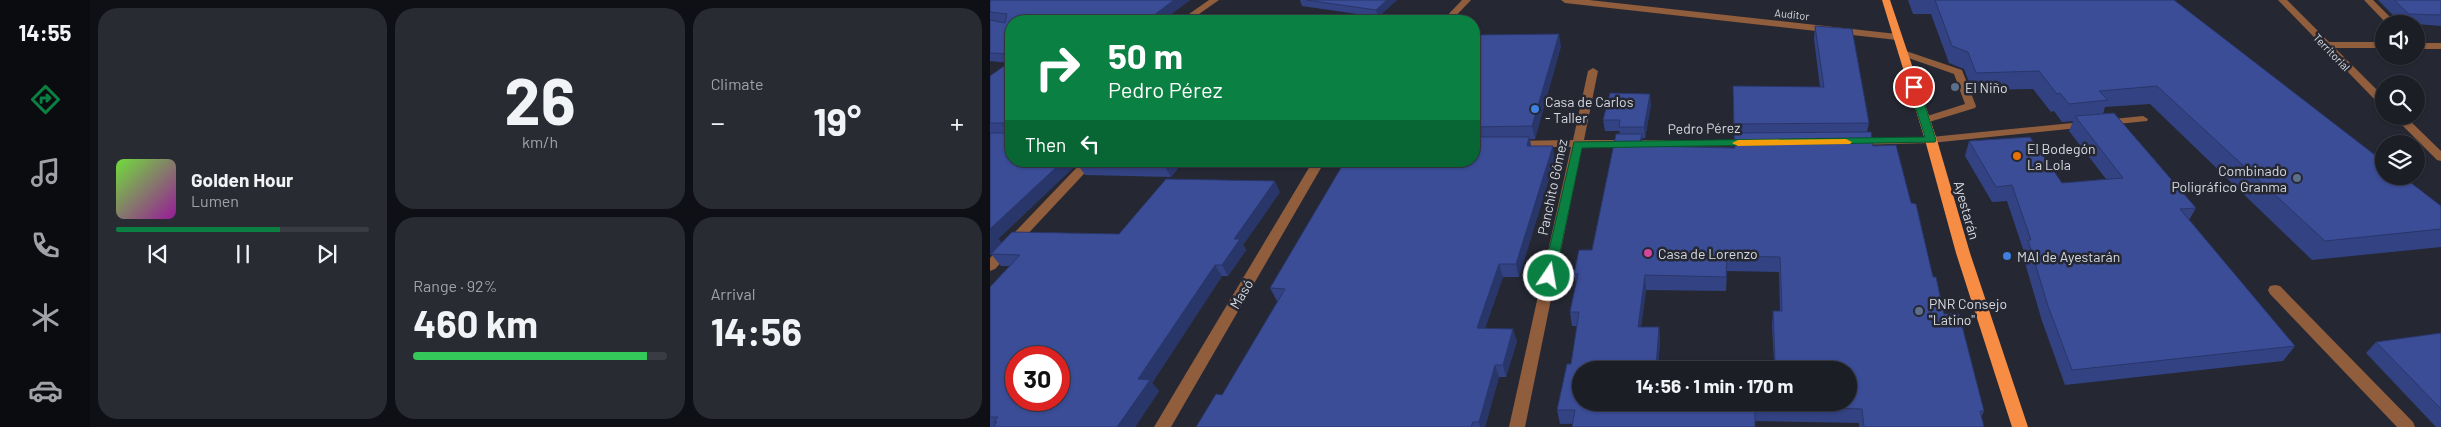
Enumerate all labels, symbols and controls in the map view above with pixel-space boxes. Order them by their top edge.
street label: Auditor [1774,6,1810,22]
map controls [2375,15,2425,185]
button: sound [2375,15,2425,65]
text: 14:55 [19,19,71,45]
street label: Territorial [2311,31,2353,73]
text: 50 m [1108,34,1183,76]
icon: right [1025,35,1090,100]
text: 26 [504,60,576,138]
pin [1893,66,1935,108]
icon: arrive [1900,73,1928,101]
text: Climate [711,74,764,93]
button: search [2375,75,2425,125]
text: Pedro Pérez [1108,76,1222,102]
place label: El Niño [1965,79,2008,96]
marker: El Niño [1949,81,1961,93]
icon: directions [28,82,63,117]
place label: Casa de Carlos - Taller [1545,93,1634,126]
text: 19° [813,98,861,144]
marker: Casa de Carlos - Taller [1529,103,1541,115]
text: − [711,105,725,139]
text: + [950,105,964,139]
street label: Pedro Pérez [1667,119,1741,137]
icon: left [1076,130,1104,158]
text: km/h [522,132,558,151]
text: Then [1025,133,1066,156]
button: layers [2375,135,2425,185]
street label: Panchito Gómez [1534,137,1570,237]
place label: El Bodegón La Lola [2027,140,2096,173]
marker: El Bodegón La Lola [2011,150,2023,162]
icon: music [28,155,63,190]
place label: Combinado Poligráfico Granma [2172,162,2287,195]
text: Golden Hour [191,168,293,191]
marker: Combinado Poligráfico Granma [2291,172,2303,184]
street label: Ayestarán [1951,179,1983,241]
text: Lumen [191,191,239,210]
icon: phone [28,228,63,263]
icon: previous [144,240,172,268]
icon: pause [229,240,257,268]
icon: next [313,240,341,268]
place label: Casa de Lorenzo [1658,245,1758,262]
marker: Casa de Lorenzo [1642,247,1654,259]
place label: MAI de Ayestarán [2017,248,2120,265]
position arrow [1522,249,1574,301]
marker: MAI de Ayestarán [2001,250,2013,262]
text: Range · 92% [413,276,497,295]
street label: Masó [1226,276,1256,312]
text: Arrival [711,284,755,303]
place label: PNR Consejo "Latino" [1929,295,2007,328]
icon: climate [28,300,63,335]
text: 460 km [413,300,538,346]
marker: PNR Consejo "Latino" [1913,305,1925,317]
text: 14:56 [711,308,802,354]
speed limit sign: 30 [1005,346,1070,411]
icon: car [28,373,63,408]
text: 14:56 · 1 min · 170 m [1636,374,1794,397]

